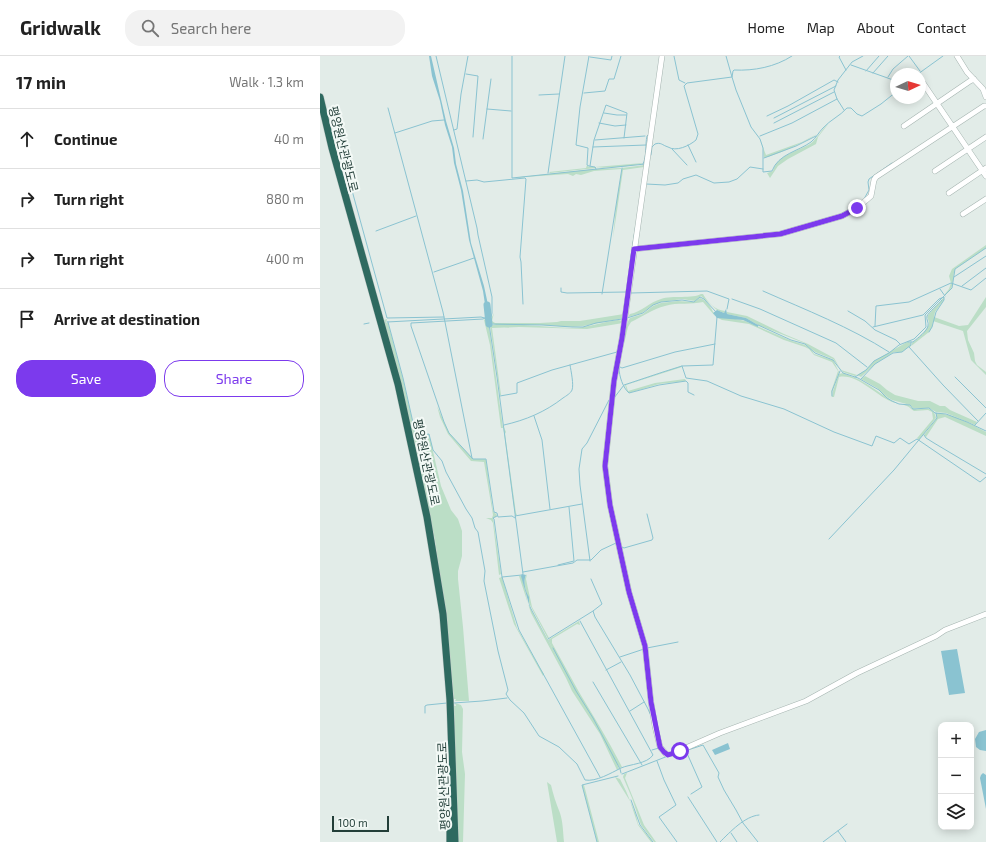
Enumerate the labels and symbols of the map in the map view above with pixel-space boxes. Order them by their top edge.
north arrow [890,68,926,104]
street label: 평양원산관광도로 [327,104,361,194]
route end [848,199,866,217]
street label: 평양원산관광도로 [411,417,443,507]
street label: 평양원산관광도로 [434,742,452,830]
route start [671,742,689,760]
scale bar [332,814,389,833]

